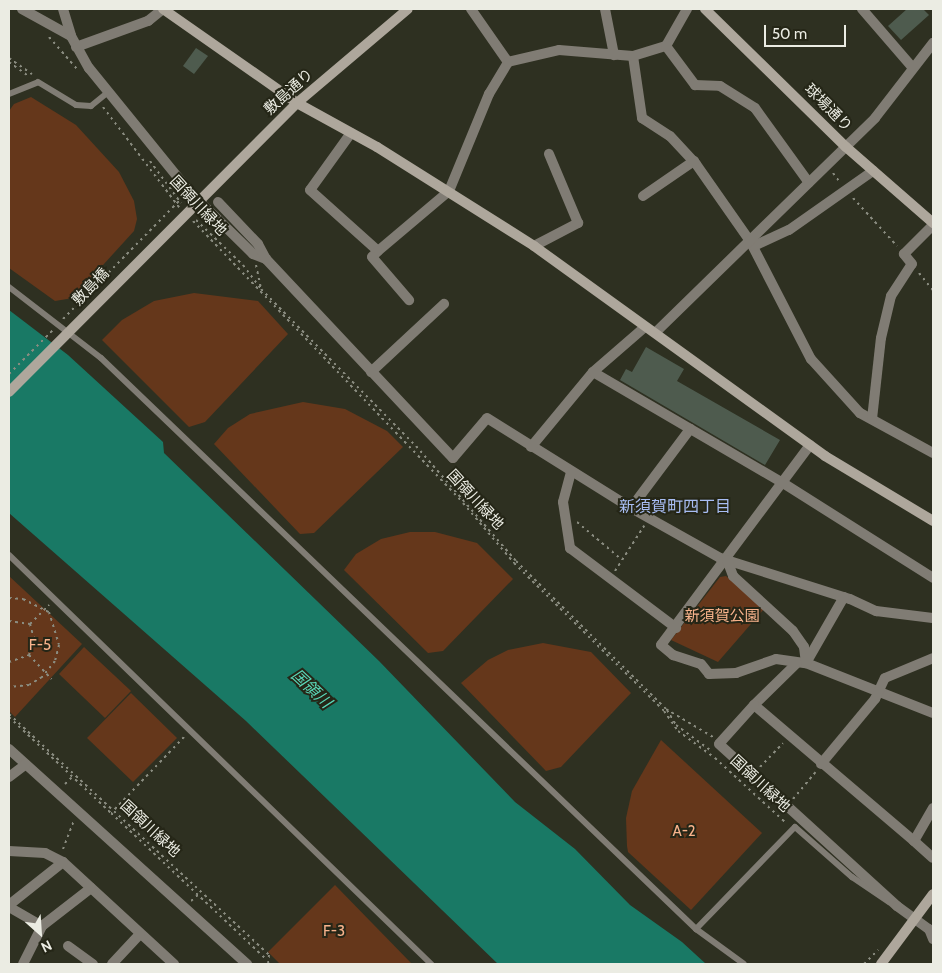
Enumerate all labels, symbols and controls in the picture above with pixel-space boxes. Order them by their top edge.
scale bar [767,15,850,47]
text: 50 m [772,25,807,43]
street label: 敷島通り [261,65,317,119]
street label: 球場通り [800,80,856,136]
street label: 国領川緑地 [166,172,230,240]
street label: 敷島橋 [69,265,113,309]
street label: 国領川緑地 [443,466,507,534]
district label: 新須賀町四丁目 [619,497,731,517]
park label: 新須賀公園 [685,608,759,626]
park label: F-5 [29,637,51,655]
water label: 国領川 [287,666,335,712]
street label: 国領川緑地 [726,752,794,816]
street label: 国領川緑地 [116,797,184,861]
park label: A-2 [672,823,696,841]
north arrow [15,908,65,958]
park label: F-3 [323,923,345,941]
text: N [38,936,55,957]

